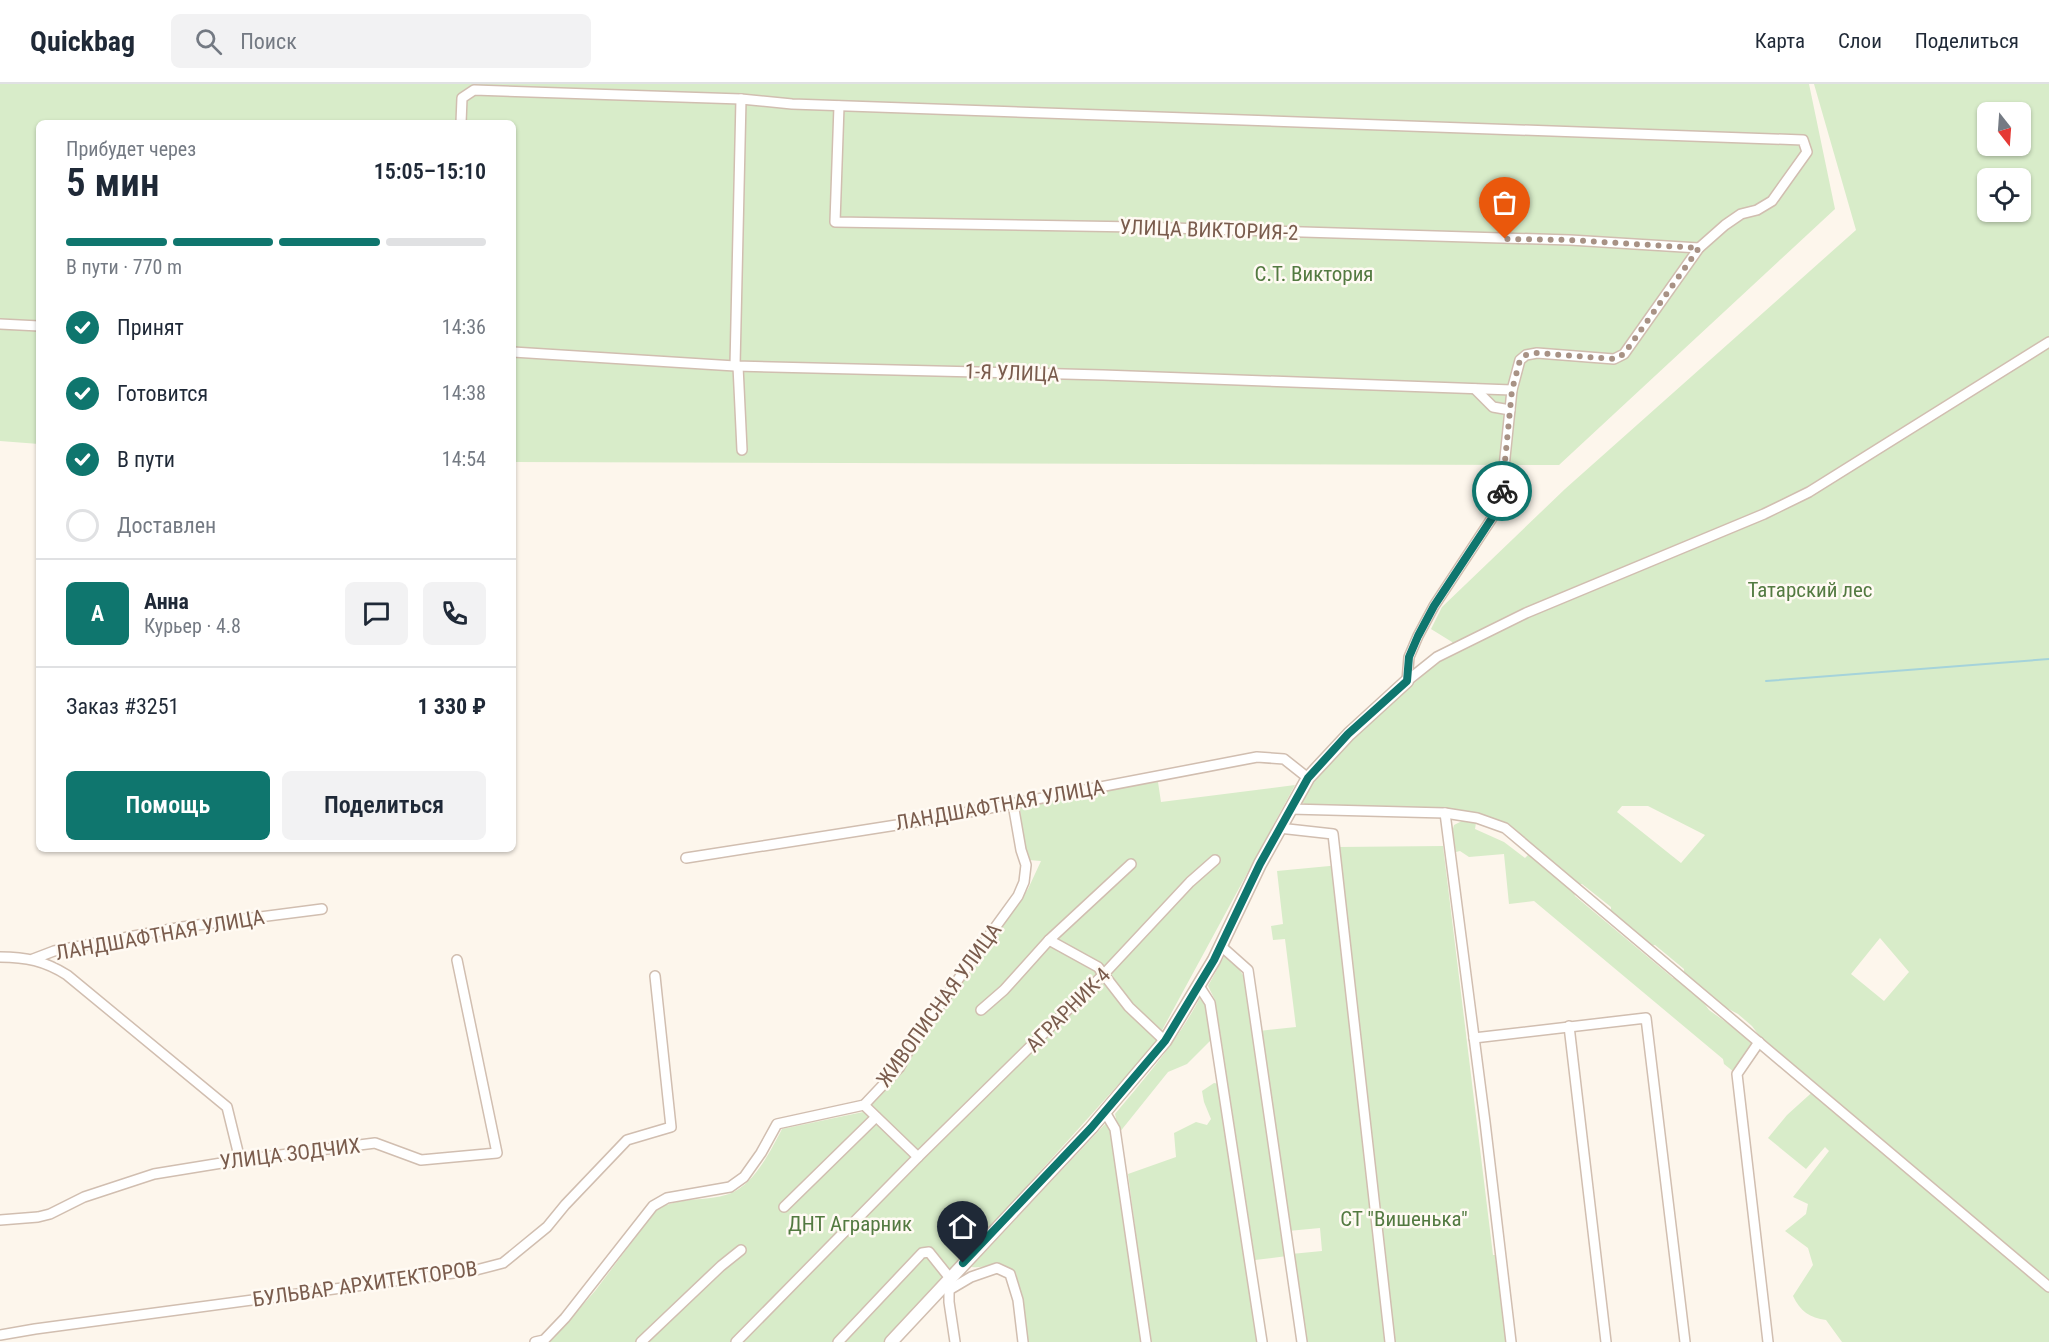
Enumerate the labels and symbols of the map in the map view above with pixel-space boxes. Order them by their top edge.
north arrow [1977,102,2031,156]
pin [1479,177,1530,239]
street label: УЛИЦА ВИКТОРИЯ-2 [1119,215,1299,245]
park label: С.Т. Виктория [1255,262,1373,286]
street label: 1-Я УЛИЦА [964,359,1060,387]
courier [1472,461,1532,521]
park label: Татарский лес [1747,578,1873,602]
street label: ЛАНДШАФТНАЯ УЛИЦА [894,775,1106,835]
street label: ЛАНДШАФТНАЯ УЛИЦА [54,905,266,965]
street label: ЖИВОПИСНАЯ УЛИЦА [872,919,1006,1091]
street label: АГРАРНИК-4 [1021,963,1115,1057]
street label: УЛИЦА ЗОДЧИХ [218,1133,362,1175]
pin [937,1201,988,1263]
park label: СТ "Вишенька" [1340,1207,1468,1231]
park label: ДНТ Аграрник [788,1212,912,1236]
street label: БУЛЬВАР АРХИТЕКТОРОВ [251,1256,479,1312]

